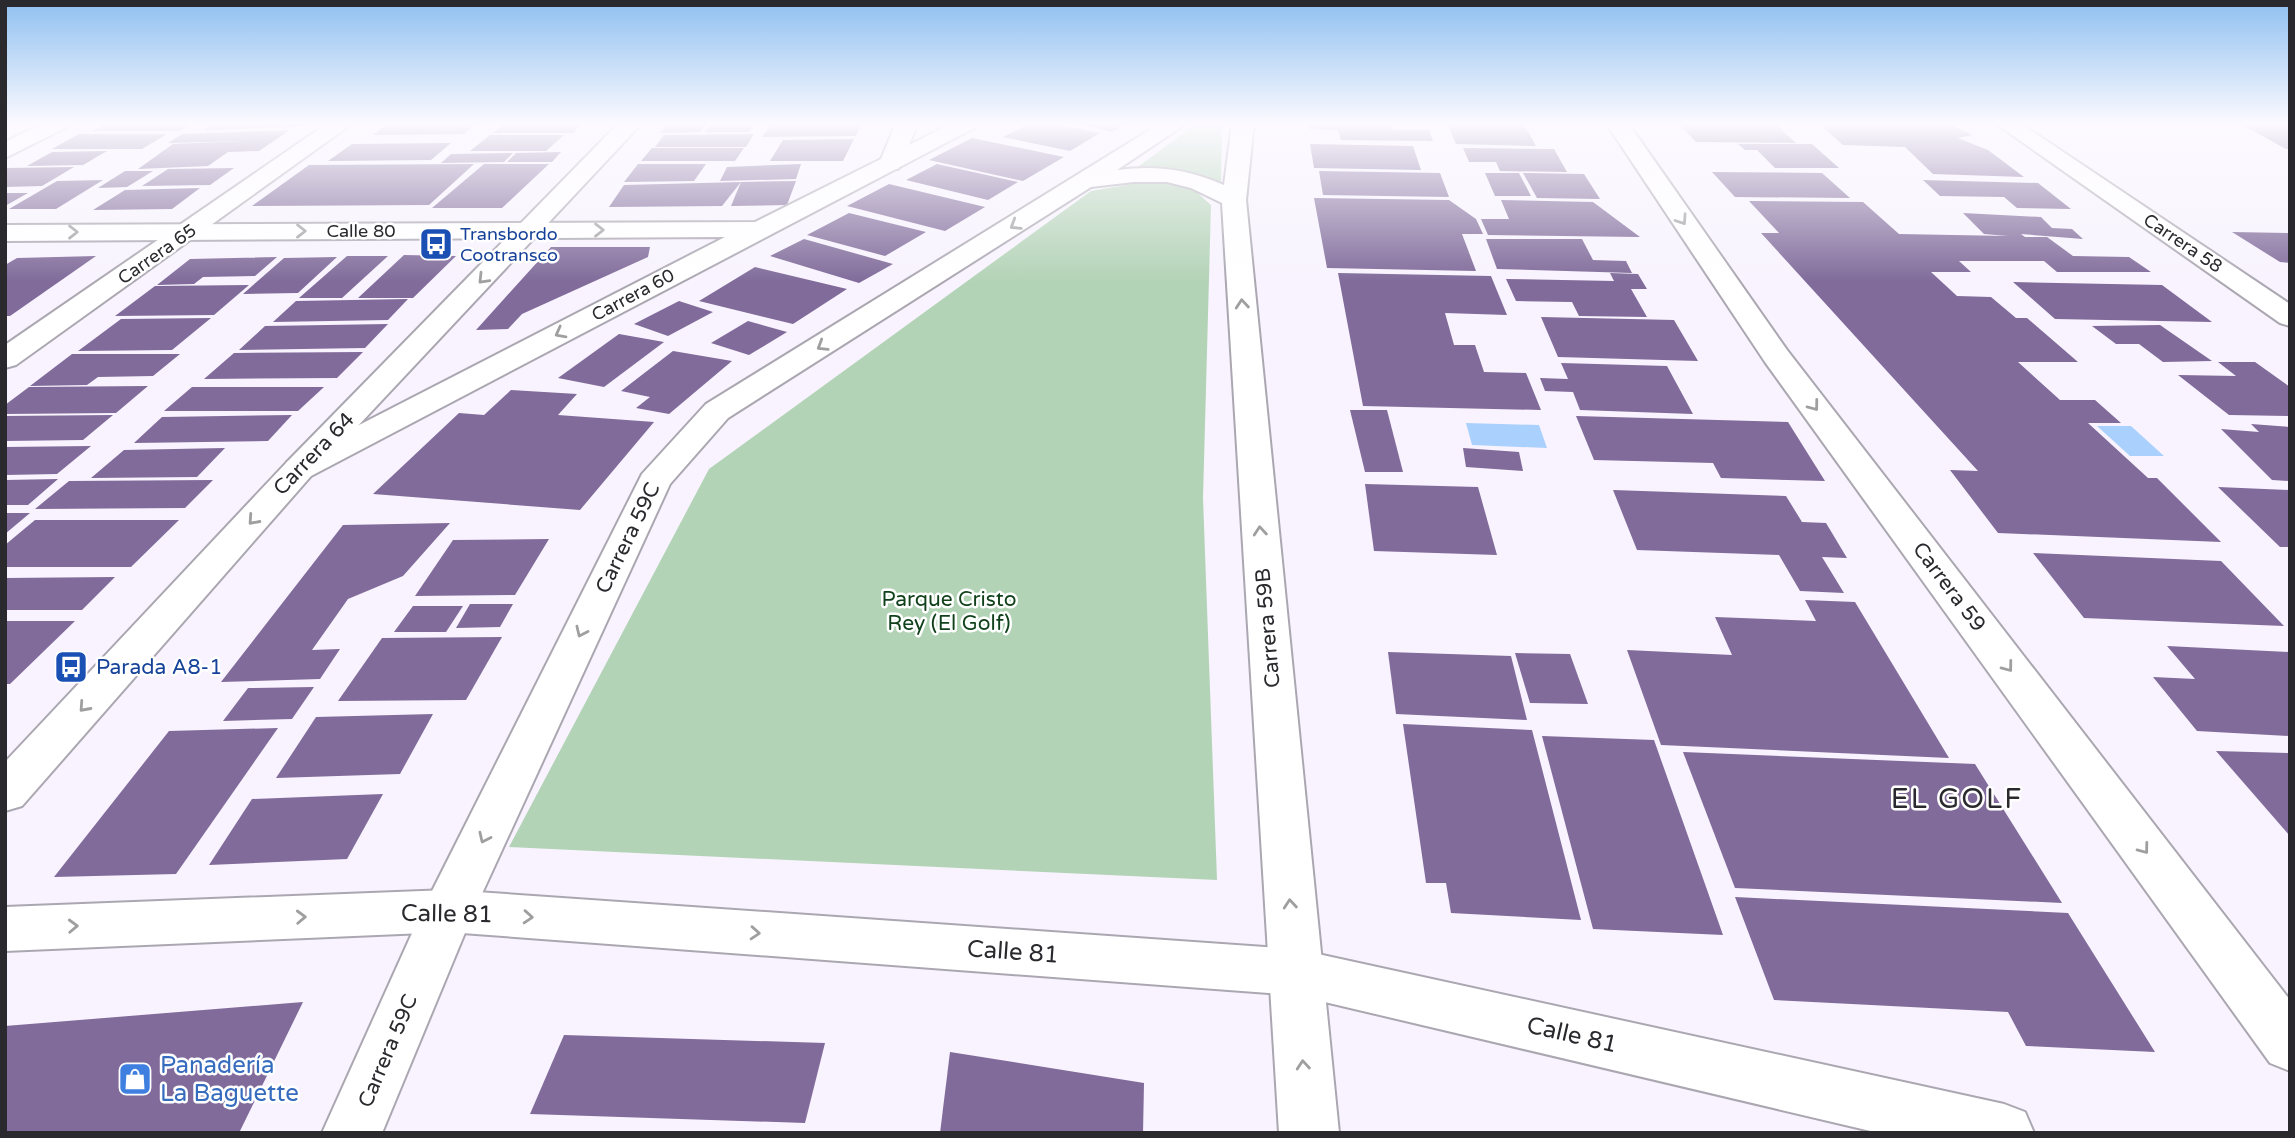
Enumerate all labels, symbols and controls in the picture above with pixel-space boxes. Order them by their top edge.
street label: Carrera 58 [2139,209,2227,277]
one-way arrow [1674,213,1687,226]
one-way arrow [1009,217,1022,230]
street label: Carrera 65 [114,219,200,289]
street label: Calle 80 [326,220,396,242]
one-way arrow [594,222,605,238]
one-way arrow [296,223,307,239]
place label: Transbordo Cootransco [460,223,558,266]
one-way arrow [69,224,79,240]
bus stop icon: Transbordo Cootransco [417,225,455,263]
street label: Carrera 60 [588,264,678,326]
one-way arrow [479,271,492,284]
one-way arrow [1235,298,1250,309]
one-way arrow [555,324,567,338]
one-way arrow [816,337,829,350]
one-way arrow [1805,398,1818,411]
street label: Carrera 64 [268,407,360,501]
street label: Carrera 59C [590,478,666,598]
one-way arrow [249,512,261,525]
one-way arrow [1253,525,1268,536]
street label: Carrera 59 [1907,537,1991,637]
street label: Carrera 59B [1250,567,1286,689]
park label: Parque Cristo Rey (El Golf) [882,587,1016,636]
one-way arrow [576,625,590,637]
bus stop icon: Parada A8-1 [52,648,90,686]
place label: Parada A8-1 [96,655,222,680]
one-way arrow [2000,659,2012,672]
one-way arrow [79,698,92,711]
district label: EL GOLF [1891,782,2023,816]
one-way arrow [478,831,492,843]
one-way arrow [2136,841,2148,854]
one-way arrow [1283,898,1298,909]
street label: Calle 81 [401,899,493,929]
one-way arrow [523,909,534,924]
one-way arrow [296,910,307,925]
one-way arrow [68,918,79,933]
one-way arrow [750,925,761,940]
street label: Calle 81 [966,934,1060,970]
street label: Carrera 59C [353,991,423,1111]
street label: Calle 81 [1524,1011,1620,1059]
place label: Panadería La Baguette [160,1051,299,1108]
one-way arrow [1296,1059,1311,1070]
shop icon: Panadería La Baguette [116,1060,154,1098]

